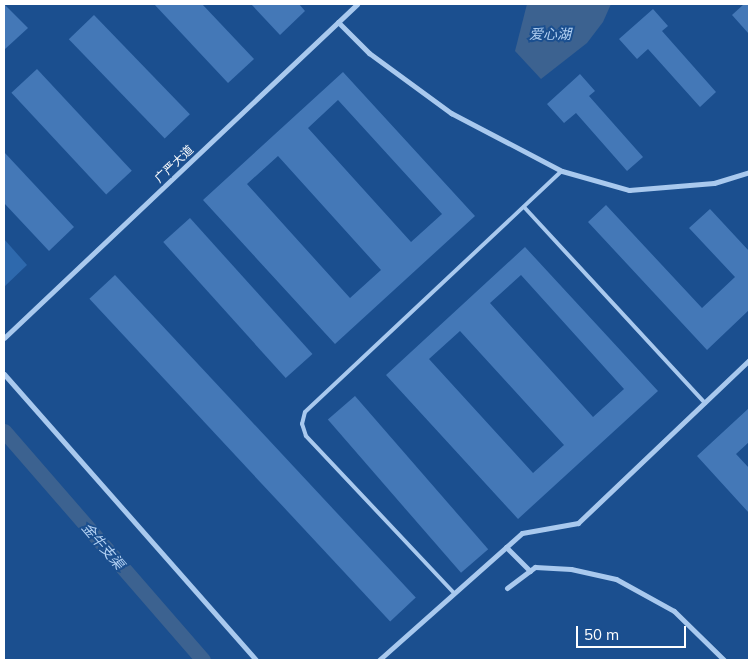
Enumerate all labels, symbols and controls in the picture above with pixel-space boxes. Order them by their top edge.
water label: 爱心湖 [529,26,571,42]
street label: 广严大道 [152,142,196,186]
water label: 金牛支渠 [78,519,128,573]
scale bar [578,616,688,648]
text: 50 m [584,625,619,644]

